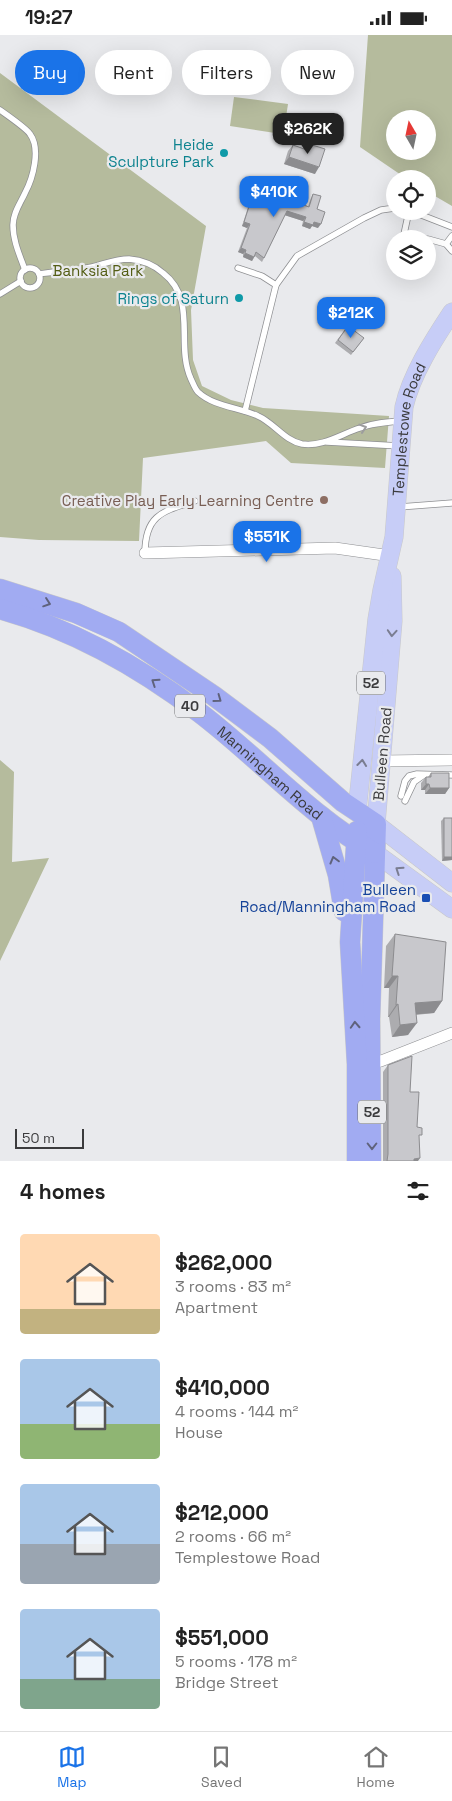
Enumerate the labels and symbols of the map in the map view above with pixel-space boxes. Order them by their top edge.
north arrow [386,110,436,160]
pin: $262K [273,113,343,155]
place label: Heide Sculpture Park [108,135,214,171]
marker: Heide Sculpture Park [218,147,230,159]
pin: $410K [239,175,309,218]
park label: Banksia Park [53,261,143,280]
place label: Rings of Saturn [118,289,229,308]
marker: Rings of Saturn [233,292,245,304]
pin: $212K [316,297,386,339]
street label: Templestowe Road [388,359,429,497]
one-way arrow [358,423,366,433]
place label: Creative Play Early Learning Centre [62,491,314,510]
marker: Creative Play Early Learning Centre [318,494,330,506]
pin: $551K [232,521,302,563]
one-way arrow [42,597,50,607]
one-way arrow [386,629,397,637]
road number: 52 [357,671,385,695]
one-way arrow [151,678,160,688]
one-way arrow [212,693,222,702]
road number: 40 [175,694,205,717]
street label: Bulleen Road [368,706,396,802]
street label: Manningham Road [214,721,327,824]
one-way arrow [356,758,367,766]
one-way arrow [329,857,339,865]
one-way arrow [396,867,405,876]
place label: Bulleen Road/Manningham Road [240,880,416,916]
marker: Bulleen Road/Manningham Road [420,892,432,904]
one-way arrow [349,1021,360,1029]
road number: 52 [358,1101,386,1123]
scale bar [15,1126,84,1149]
one-way arrow [367,1143,377,1151]

